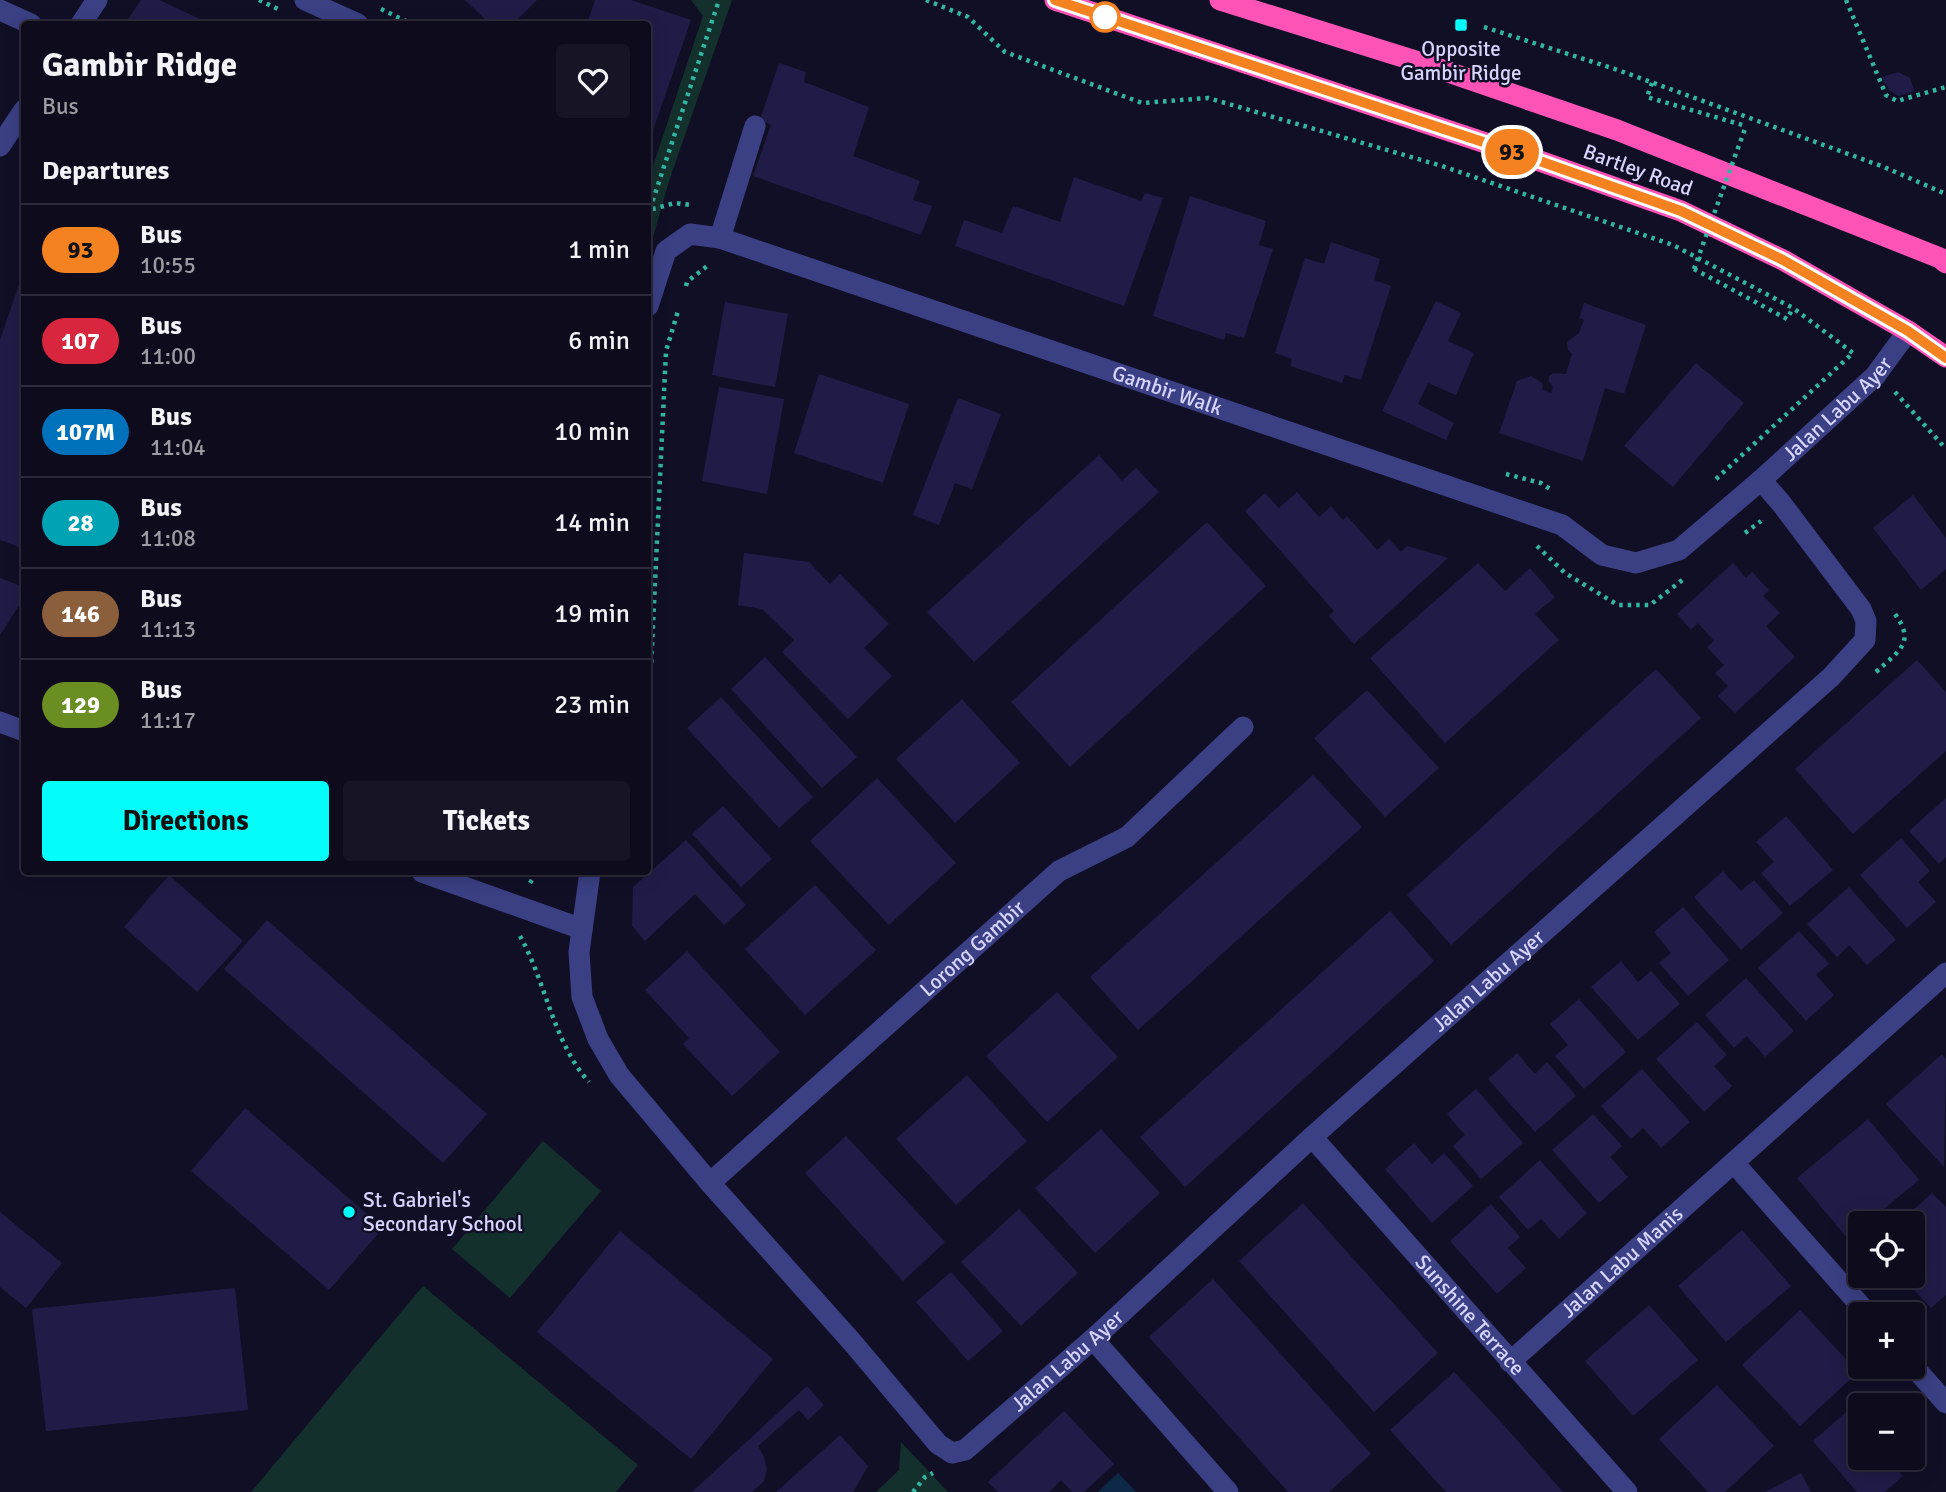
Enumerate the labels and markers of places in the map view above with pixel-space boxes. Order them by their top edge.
unlabelled marker [1090,2,1120,32]
marker: Opposite Gambir Ridge [1453,17,1469,33]
place label: Opposite Gambir Ridge [1400,36,1522,86]
place label: St. Gabriel's Secondary School [363,1187,523,1237]
marker: St. Gabriel's Secondary School [341,1204,357,1220]

